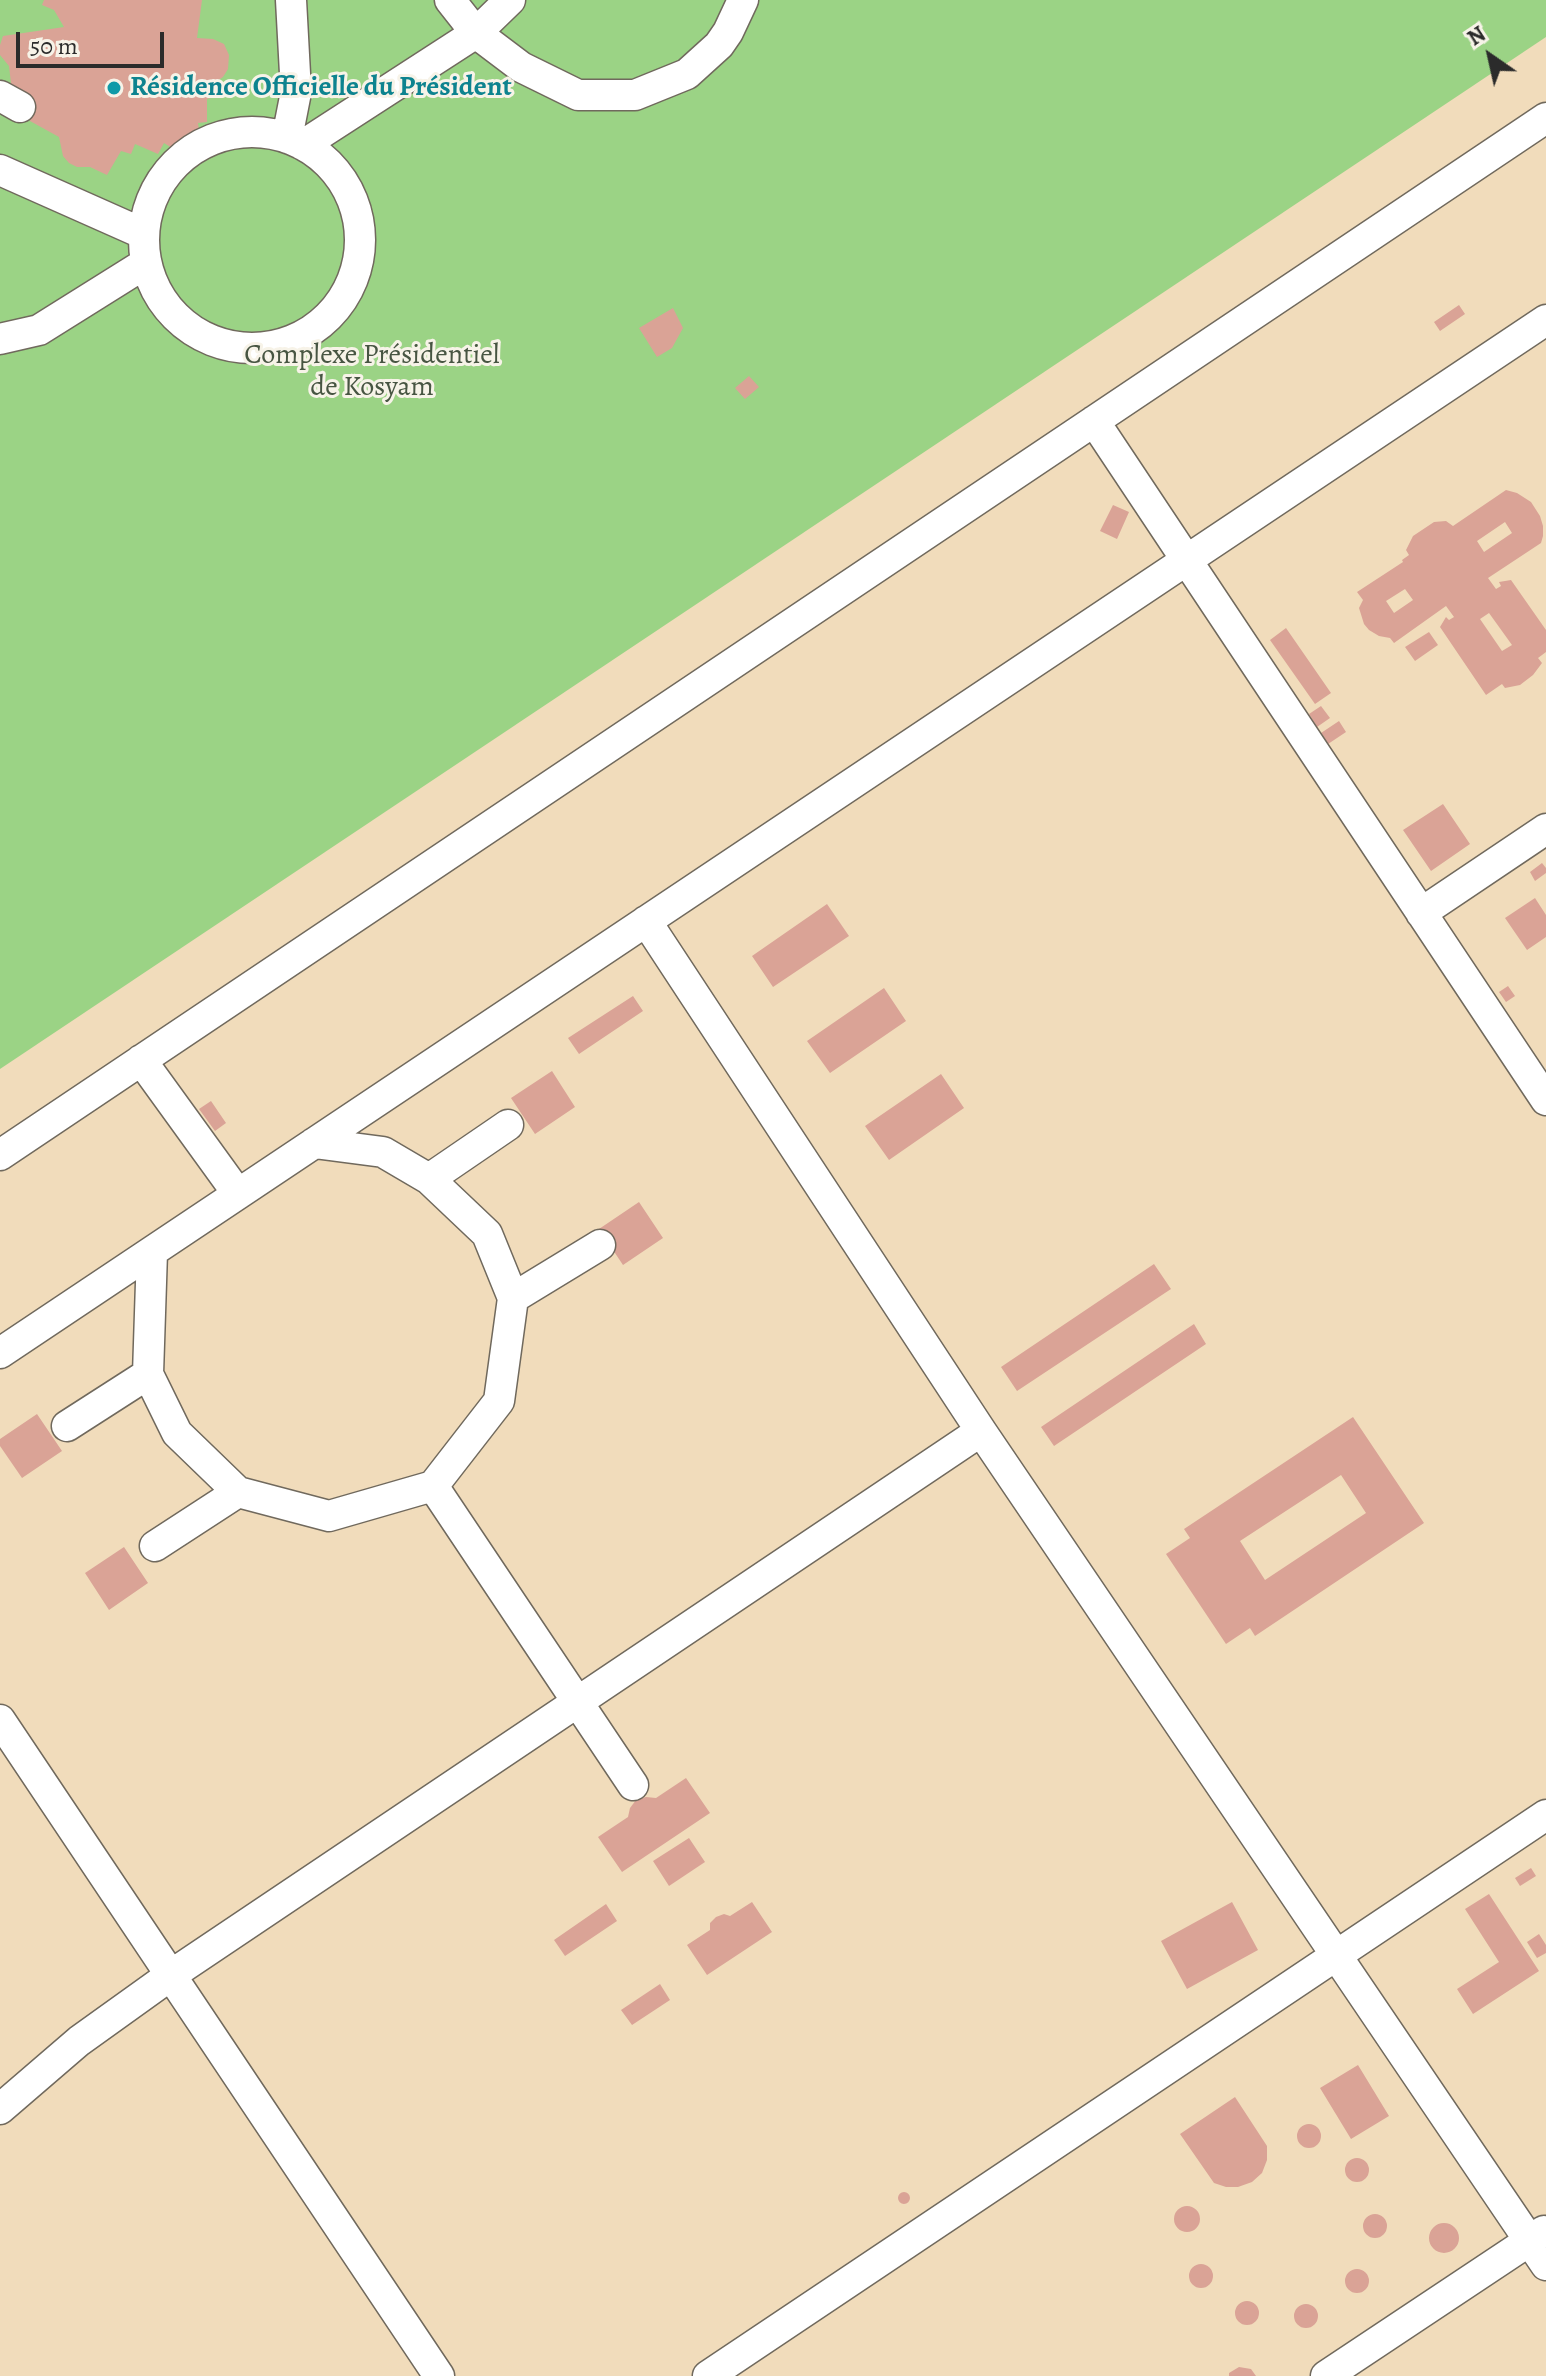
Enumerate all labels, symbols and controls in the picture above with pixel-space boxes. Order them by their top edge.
scale bar [20,16,168,66]
north arrow [1450,16,1530,96]
text: N [1462,19,1492,53]
text: 50 m [30,30,78,62]
place label: Résidence Officielle du Président [130,71,512,105]
marker: Résidence Officielle du Président [105,79,123,97]
park label: Complexe Présidentiel de Kosyam [244,339,500,405]

